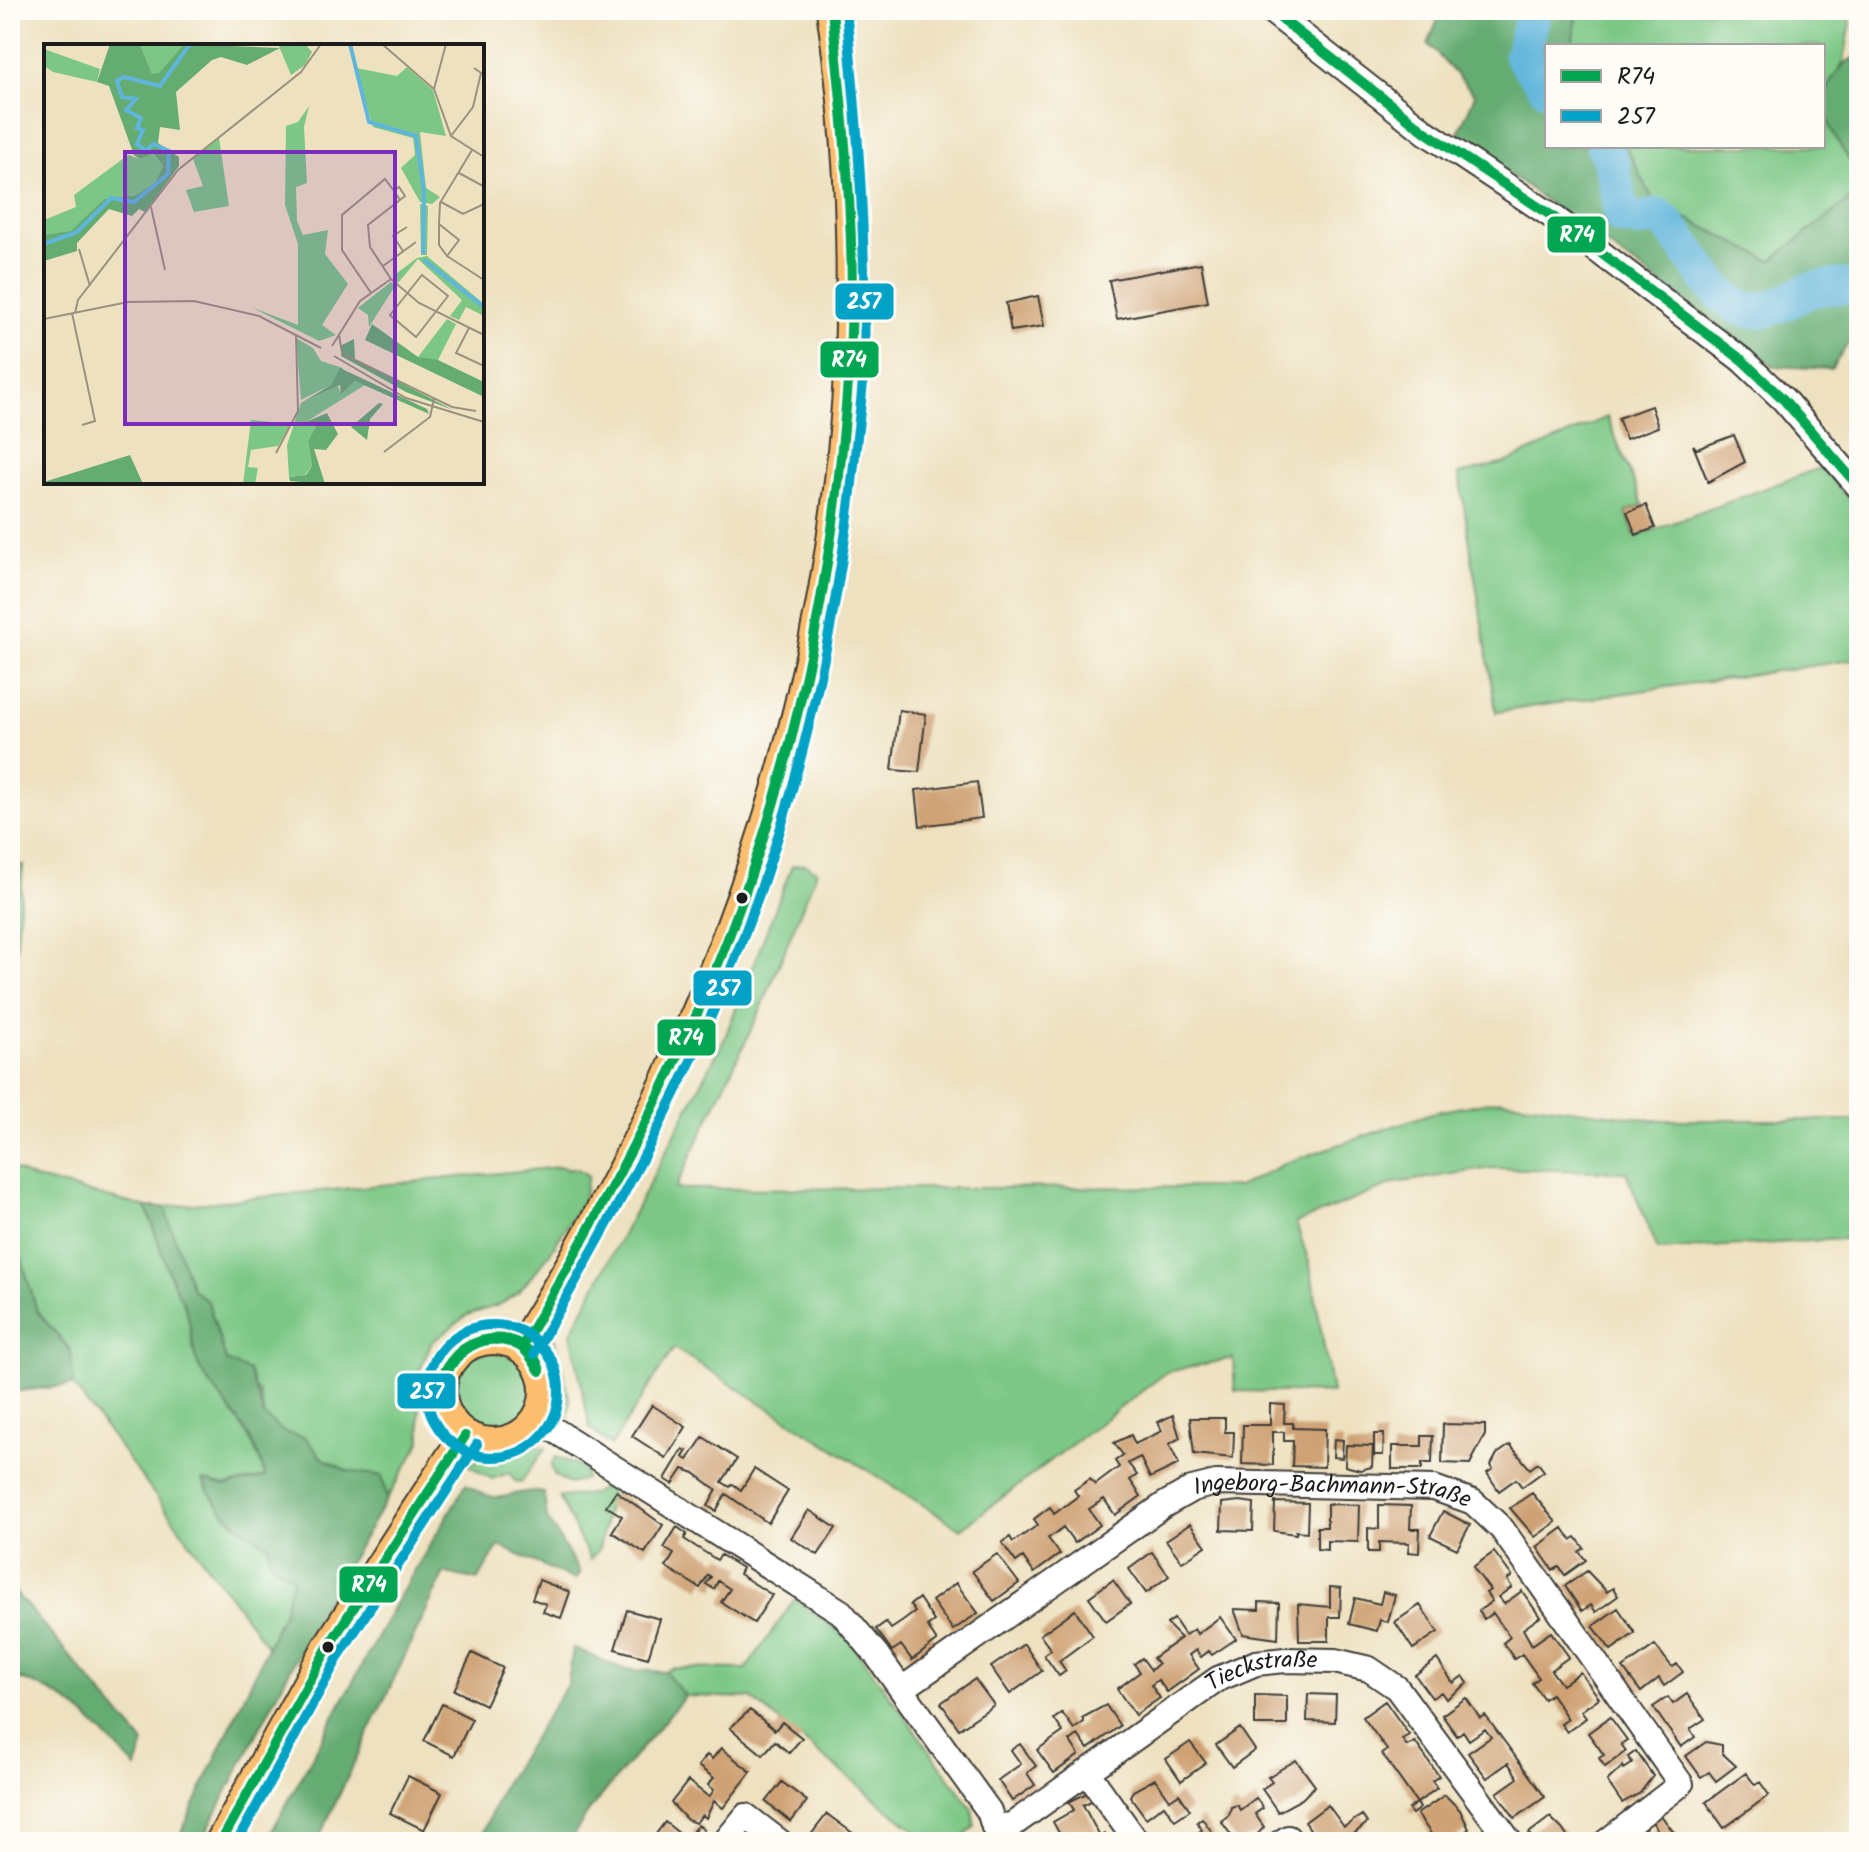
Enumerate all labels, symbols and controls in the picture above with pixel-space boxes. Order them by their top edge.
inset map [44,44,484,484]
legend [1545,44,1825,148]
text: R74 [1617,58,1655,97]
text: 257 [1617,98,1656,137]
line badge: R74 [1546,215,1607,254]
text: R74 [1559,219,1595,254]
line badge: 257 [834,282,895,321]
text: 257 [847,286,882,321]
line badge: R74 [819,340,880,379]
text: R74 [831,344,867,379]
unlabelled marker [734,890,750,906]
line badge: 257 [692,969,753,1007]
text: 257 [706,973,741,1008]
line badge: R74 [656,1018,717,1057]
text: R74 [668,1022,704,1057]
line badge: 257 [396,1372,457,1410]
text: 257 [410,1376,445,1411]
street label: Ingeborg-Bachmann-Straße [1189,1463,1477,1519]
line badge: R74 [338,1565,399,1604]
text: R74 [351,1569,387,1604]
unlabelled marker [320,1639,336,1655]
street label: Tieckstraße [1197,1640,1318,1702]

